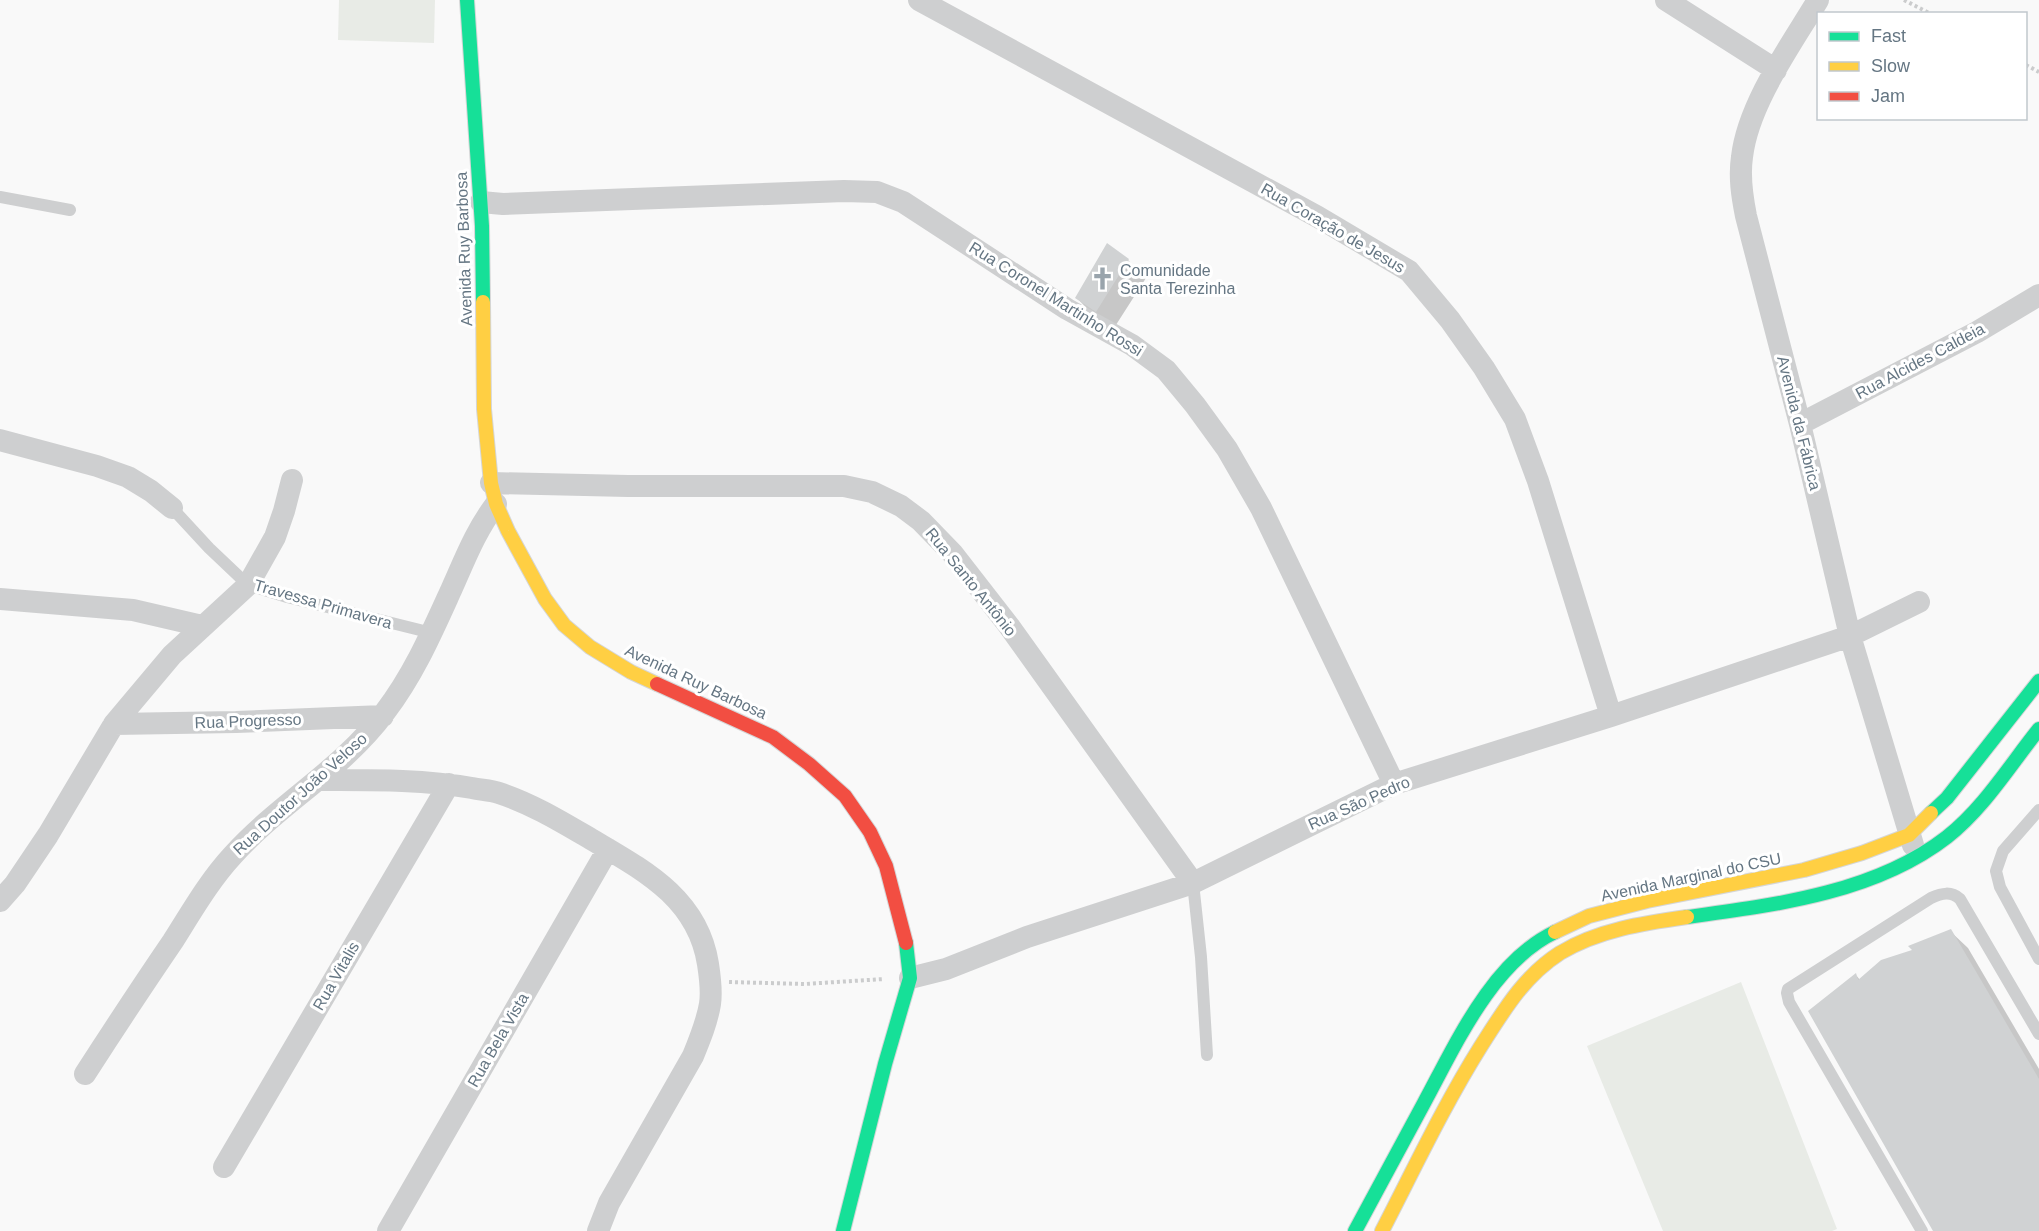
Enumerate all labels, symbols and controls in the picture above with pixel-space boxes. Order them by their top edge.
legend [1817,12,2027,120]
text: Fast [1871,26,1906,46]
text: Slow [1871,56,1911,76]
text: Jam [1871,86,1905,106]
street label: Avenida Ruy Barbosa [453,171,475,326]
street label: Rua Coração de Jesus [1258,180,1408,276]
street label: Rua Coronel Martinho Rossi [966,239,1146,359]
place label: Comunidade Santa Terezinha [1120,262,1235,297]
church icon: Comunidade Santa Terezinha [1089,266,1115,292]
street label: Rua Alcides Caldeia [1853,320,1987,402]
street label: Avenida da Fábrica [1774,354,1824,492]
street label: Rua Santo Antônio [922,525,1020,639]
street label: Travessa Primavera [252,576,394,632]
street label: Avenida Ruy Barbosa [622,642,770,722]
street label: Rua Progresso [194,711,302,731]
street label: Rua Doutor João Veloso [230,730,370,858]
street label: Rua São Pedro [1306,773,1413,833]
street label: Avenida Marginal do CSU [1599,850,1783,904]
street label: Rua Vitalis [310,939,362,1013]
street label: Rua Bela Vista [464,990,532,1090]

